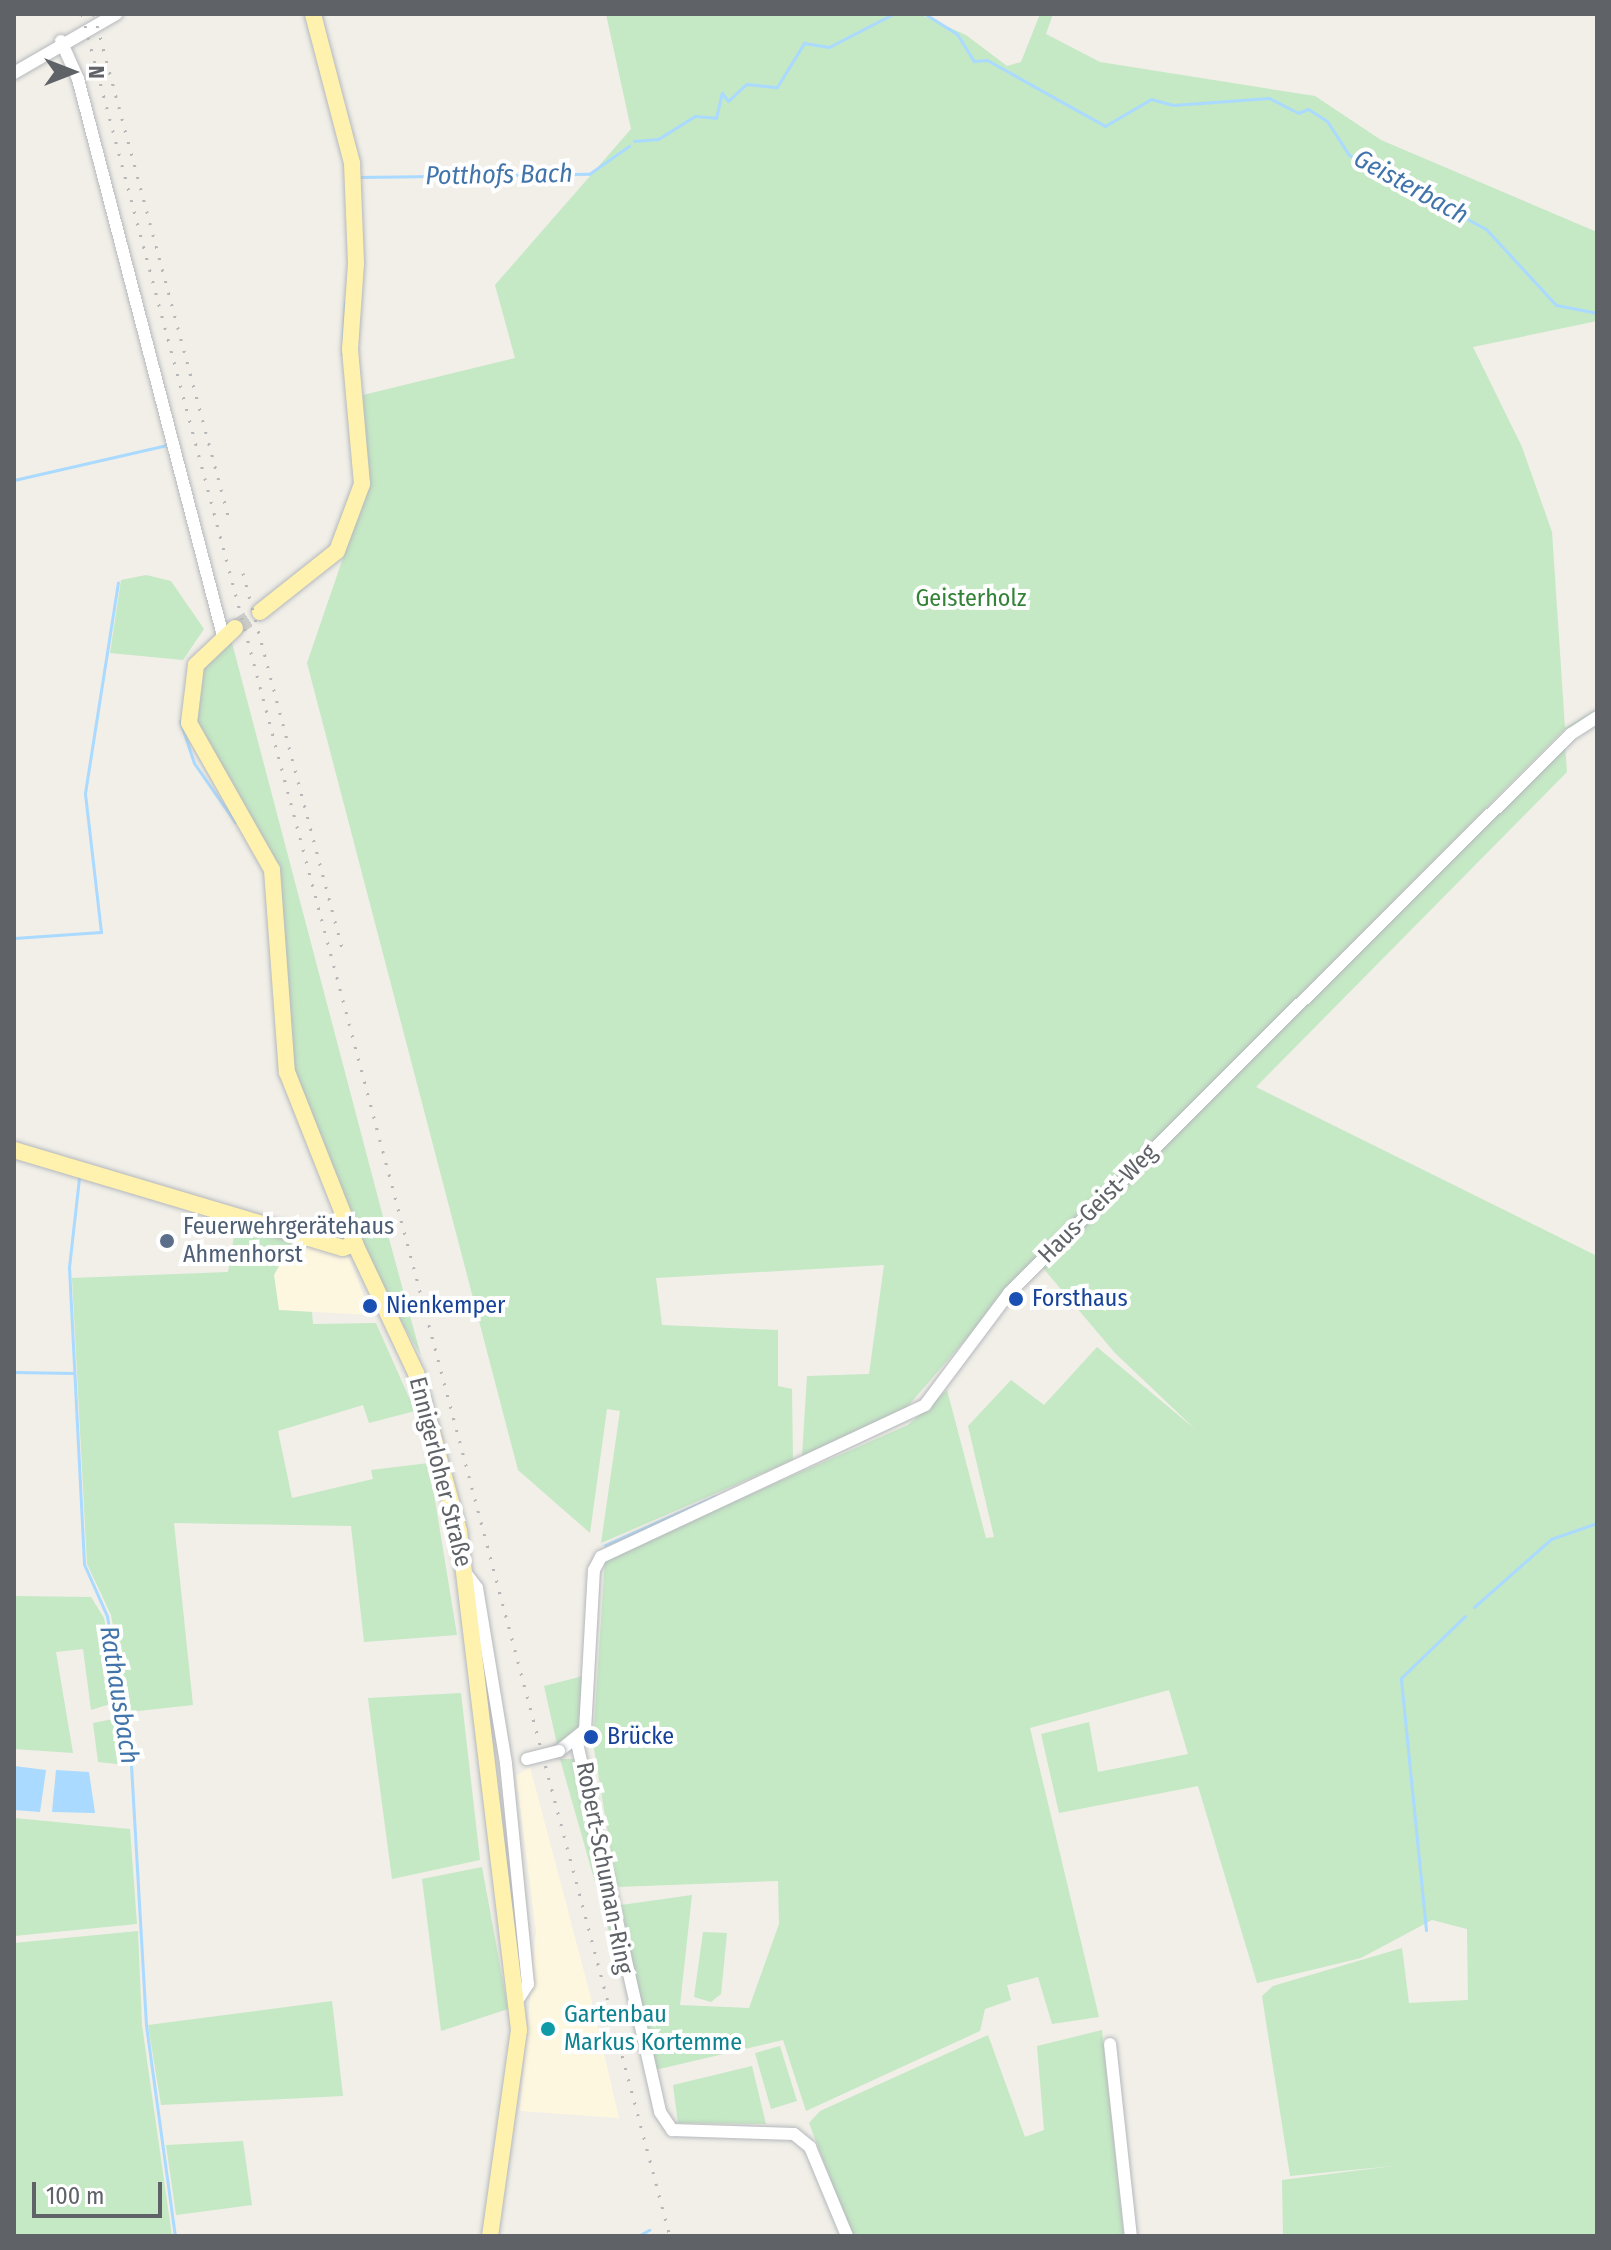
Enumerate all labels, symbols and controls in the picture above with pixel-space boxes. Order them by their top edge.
north arrow [32,32,112,112]
text: N [83,65,110,79]
water label: Geisterbach [1348,143,1474,231]
water label: Potthofs Bach [425,158,573,192]
park label: Geisterholz [916,585,1026,613]
street label: Haus-Geist-Weg [1033,1139,1163,1269]
place label: Feuerwehrgerätehaus Ahmenhorst [183,1213,394,1269]
marker: Feuerwehrgerätehaus Ahmenhorst [158,1232,176,1250]
place label: Forsthaus [1032,1285,1128,1313]
marker: Forsthaus [1007,1290,1025,1308]
place label: Nienkemper [386,1292,505,1320]
marker: Nienkemper [361,1297,379,1315]
street label: Ennigerloher Straße [402,1374,478,1570]
water label: Rathausbach [93,1624,145,1766]
place label: Brücke [607,1723,674,1751]
marker: Brücke [582,1728,600,1746]
street label: Robert-Schuman-Ring [569,1760,639,1976]
place label: Gartenbau Markus Kortemme [564,2001,742,2057]
marker: Gartenbau Markus Kortemme [539,2020,557,2038]
scale bar [36,2166,166,2216]
text: 100 m [46,2182,104,2210]

